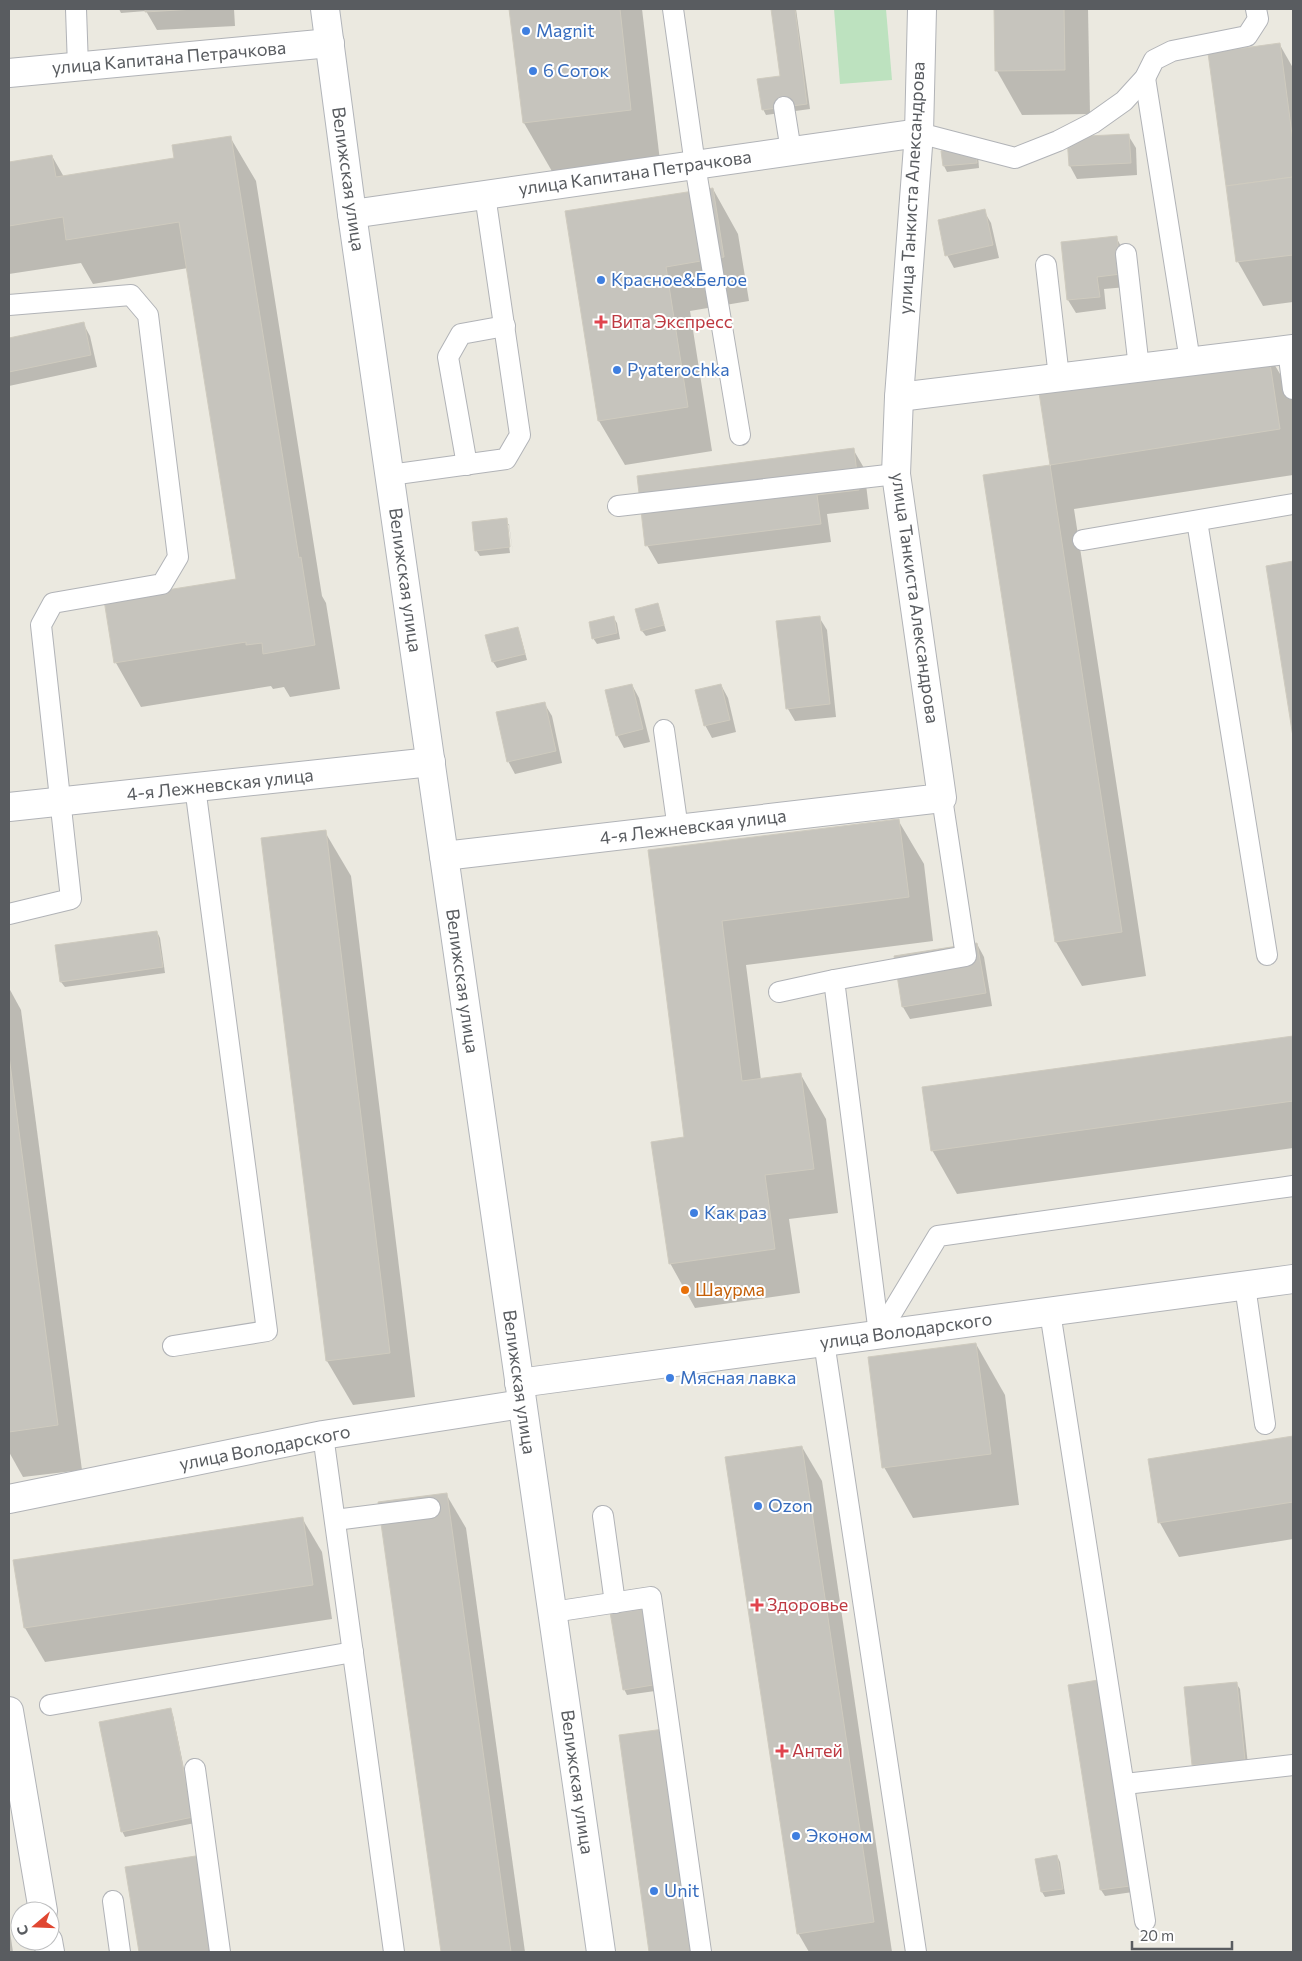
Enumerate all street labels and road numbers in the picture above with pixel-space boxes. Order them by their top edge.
street label: улица Капитана Петрачкова [51,36,287,78]
street label: улица Танкиста Александрова [893,61,929,315]
street label: Велижская улица [328,105,370,253]
street label: улица Капитана Петрачкова [517,145,753,199]
street label: улица Танкиста Александрова [887,471,944,725]
street label: Велижская улица [385,506,427,654]
street label: 4-я Лежневская улица [125,763,314,805]
street label: 4-я Лежневская улица [598,804,787,848]
street label: Велижская улица [442,907,484,1055]
street label: улица Володарского [818,1307,993,1353]
street label: Велижская улица [499,1308,541,1456]
street label: улица Володарского [177,1420,352,1474]
street label: Велижская улица [557,1708,599,1856]

